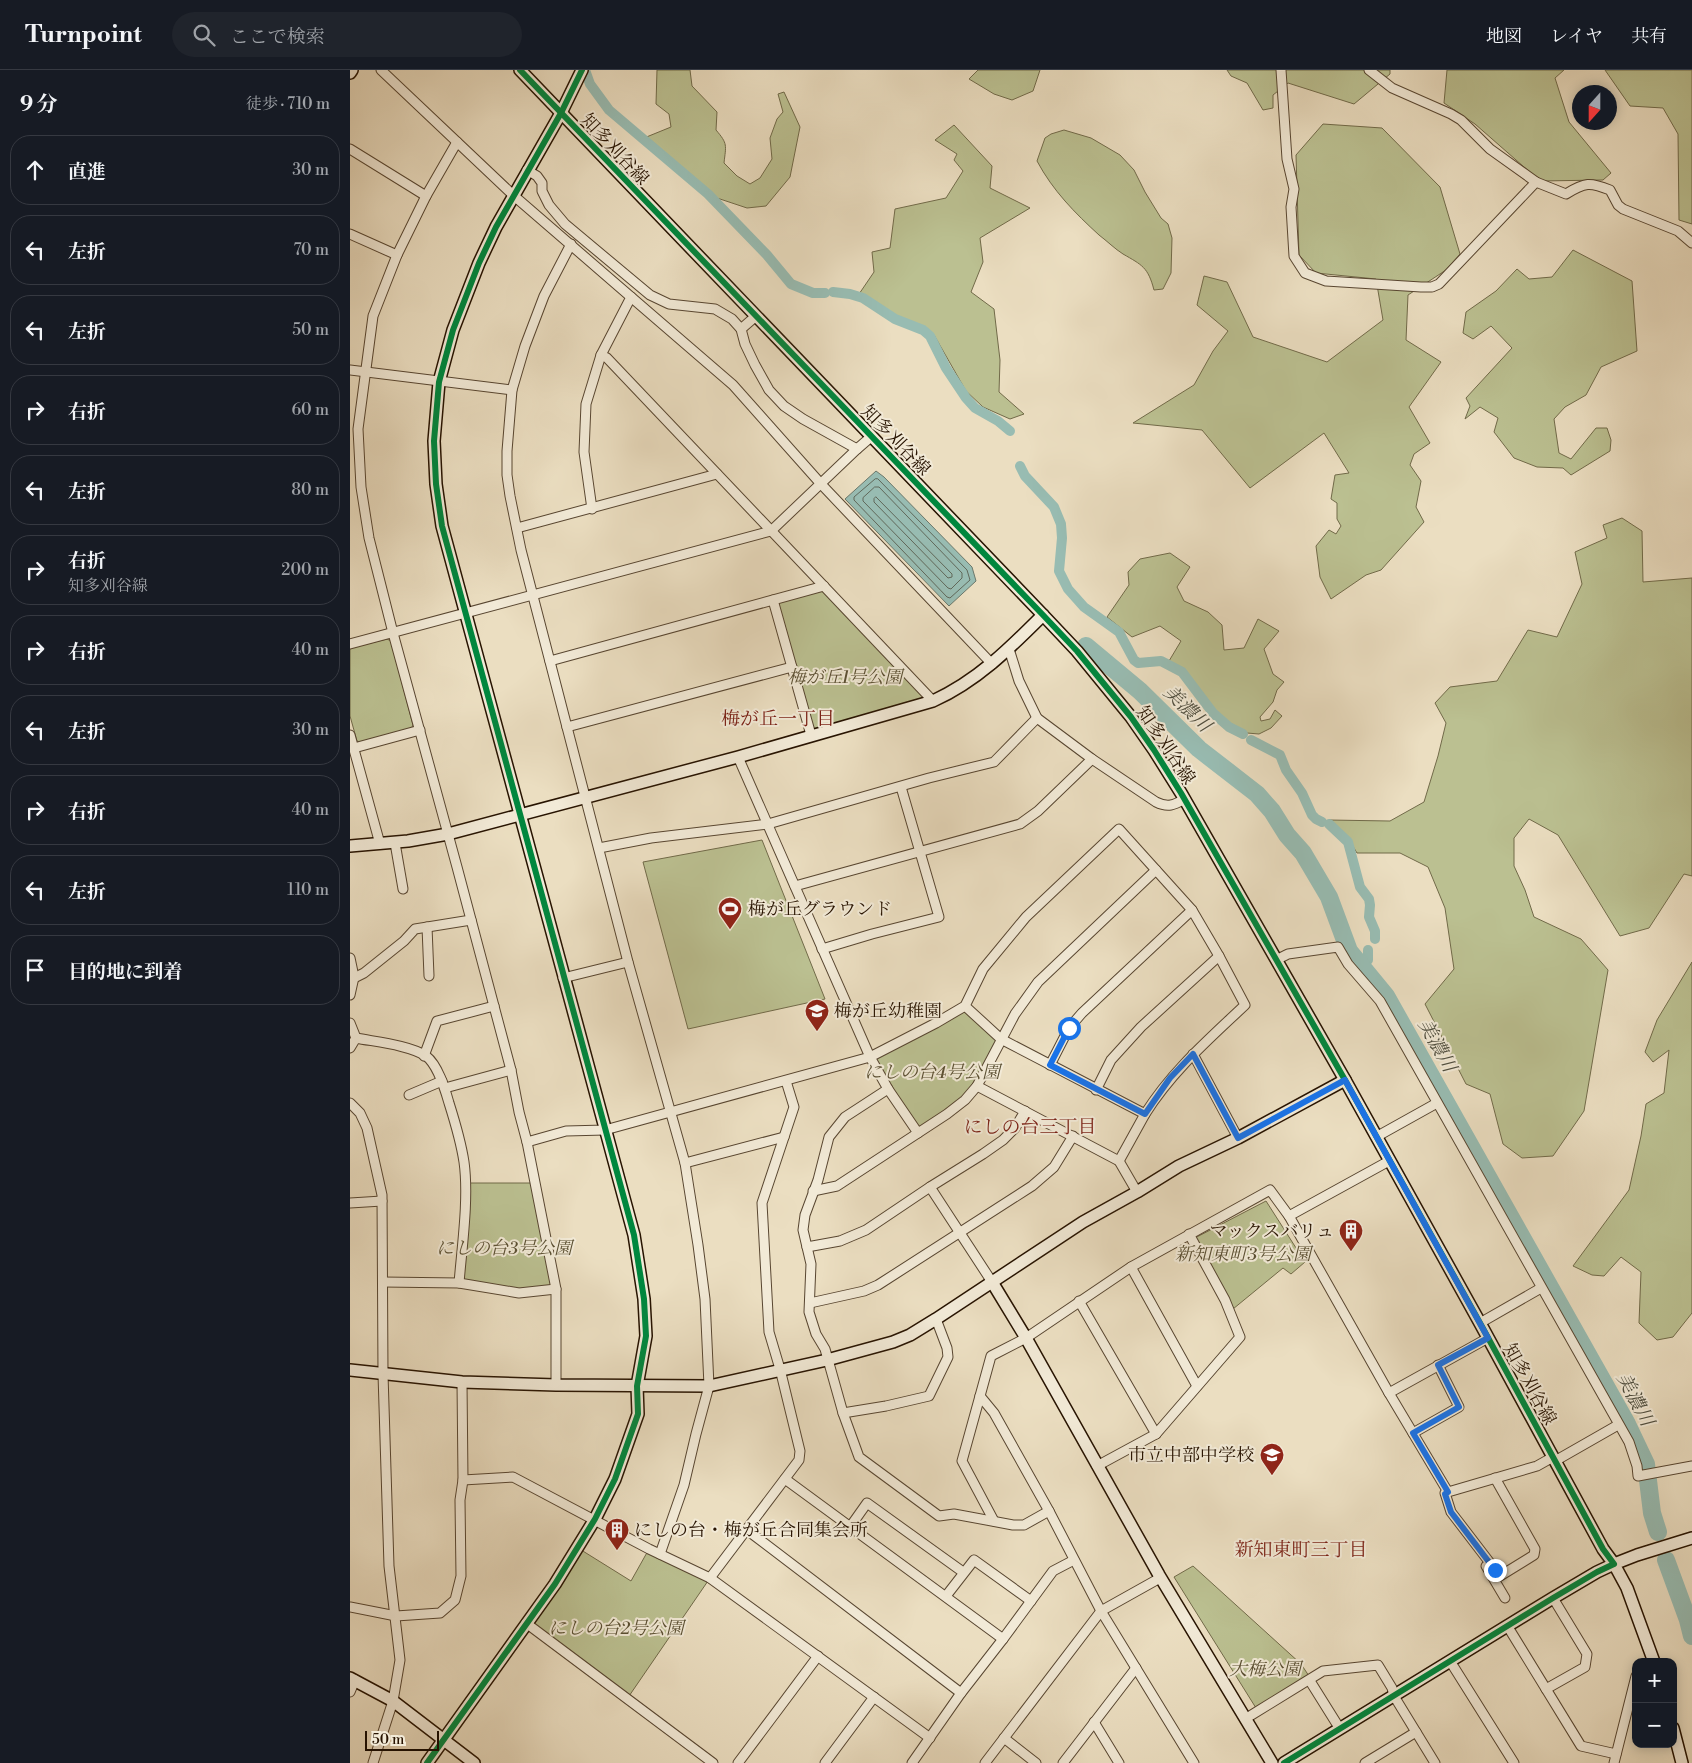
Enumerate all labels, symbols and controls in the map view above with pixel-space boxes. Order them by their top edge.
search box [172,12,522,57]
text: Turnpoint [25,20,142,50]
icon: search [190,21,218,49]
text: ここで検索 [230,25,325,49]
text: 地図 [1486,25,1522,48]
text: レイヤ [1550,25,1603,48]
text: 共有 [1631,25,1667,48]
north arrow [1572,85,1617,130]
text: 9 分 [20,92,58,118]
text: 徒歩 · 710 m [246,94,330,114]
street label: 知多刈谷線 [576,109,654,190]
icon: ahead [21,156,49,184]
text: 直進 [68,160,106,184]
text: 30 m [292,160,329,180]
icon: left [21,236,49,264]
text: 左折 [68,240,106,264]
text: 70 m [293,240,329,260]
icon: left [21,316,49,344]
text: 左折 [68,320,106,344]
text: 50 m [292,320,329,340]
icon: right [21,396,49,424]
text: 右折 [68,400,106,424]
text: 60 m [291,400,329,420]
street label: 知多刈谷線 [856,400,935,481]
icon: left [21,476,49,504]
text: 左折 [68,480,106,504]
text: 80 m [291,480,329,500]
text: 右折 [68,549,106,573]
icon: right [21,556,49,584]
text: 200 m [281,560,329,580]
text: 知多刈谷線 [68,576,148,596]
icon: right [21,636,49,664]
text: 右折 [68,640,106,664]
text: 40 m [292,640,329,660]
park label: 梅が丘1号公園 [788,666,905,689]
water label: 美濃川 [1158,680,1218,739]
street label: 知多刈谷線 [1131,702,1200,789]
district label: 梅が丘一丁目 [721,707,835,731]
icon: left [21,716,49,744]
text: 左折 [68,720,106,744]
text: 30 m [292,720,329,740]
icon: right [21,796,49,824]
text: 右折 [68,800,106,824]
text: 40 m [292,800,329,820]
icon: left [21,876,49,904]
text: 左折 [68,880,106,904]
text: 110 m [287,880,329,900]
sports icon: 梅が丘グラウンド [717,896,743,930]
place label: 梅が丘グラウンド [748,898,892,921]
icon: arrive [21,956,49,984]
text: 目的地に到着 [68,960,182,984]
school or university icon: 梅が丘幼稚園 [804,998,830,1032]
place label: 梅が丘幼稚園 [834,1000,942,1023]
water label: 美濃川 [1413,1015,1462,1078]
route start [1058,1017,1081,1040]
park label: にしの台4号公園 [864,1061,1003,1084]
district label: にしの台三丁目 [963,1115,1097,1139]
building icon: マックスバリュ [1338,1218,1364,1252]
place label: マックスバリュ [1209,1220,1334,1243]
park label: にしの台3号公園 [436,1237,575,1260]
park label: 新知東町3号公園 [1175,1243,1314,1266]
street label: 知多刈谷線 [1498,1339,1561,1429]
water label: 美濃川 [1611,1369,1660,1432]
school or university icon: 市立中部中学校 [1259,1442,1285,1476]
place label: 市立中部中学校 [1128,1444,1254,1467]
building icon: にしの台・梅が丘合同集会所 [604,1517,630,1551]
place label: にしの台・梅が丘合同集会所 [634,1519,868,1542]
district label: 新知東町三丁目 [1234,1538,1368,1562]
route end [1484,1559,1507,1582]
park label: にしの台2号公園 [548,1617,687,1640]
park label: 大梅公園 [1229,1658,1304,1681]
map controls [1632,1658,1677,1748]
button: + [1632,1658,1677,1703]
button: − [1632,1703,1677,1748]
scale bar [365,1728,439,1751]
text: 50 m [372,1731,404,1749]

